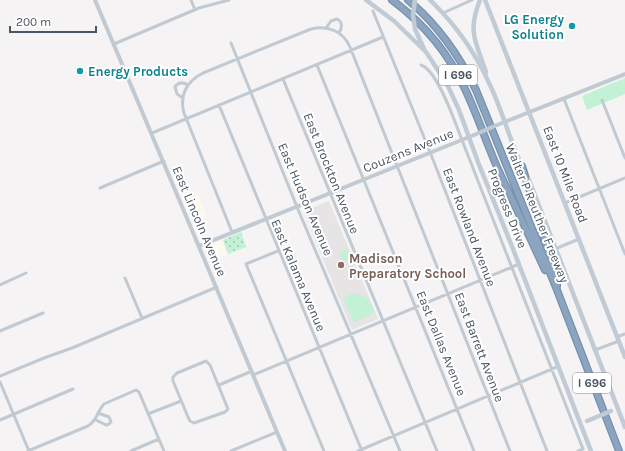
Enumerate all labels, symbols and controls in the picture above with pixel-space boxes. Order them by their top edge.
scale bar [10,8,96,34]
place label: LG Energy Solution [504,12,564,42]
text: 200 m [16,15,51,29]
marker: LG Energy Solution [567,21,577,31]
place label: Energy Products [88,64,188,79]
road number: I 696 [439,65,477,85]
marker: Energy Products [75,66,85,76]
street label: East Brockton Avenue [300,111,363,236]
street label: East 10 Mile Road [540,124,591,225]
street label: Couzens Avenue [361,125,456,175]
street label: East Hudson Avenue [275,140,336,258]
street label: Walter P Reuther Freeway [503,141,572,285]
street label: East Lincoln Avenue [170,164,230,279]
street label: East Rowland Avenue [440,166,499,289]
street label: Progress Drive [485,166,530,251]
street label: East Kalama Avenue [268,217,329,334]
place label: Madison Preparatory School [349,251,466,281]
marker: Madison Preparatory School [336,260,346,270]
street label: East Dallas Avenue [414,288,470,398]
street label: East Barrett Avenue [452,290,507,404]
road number: I 696 [573,373,611,393]

